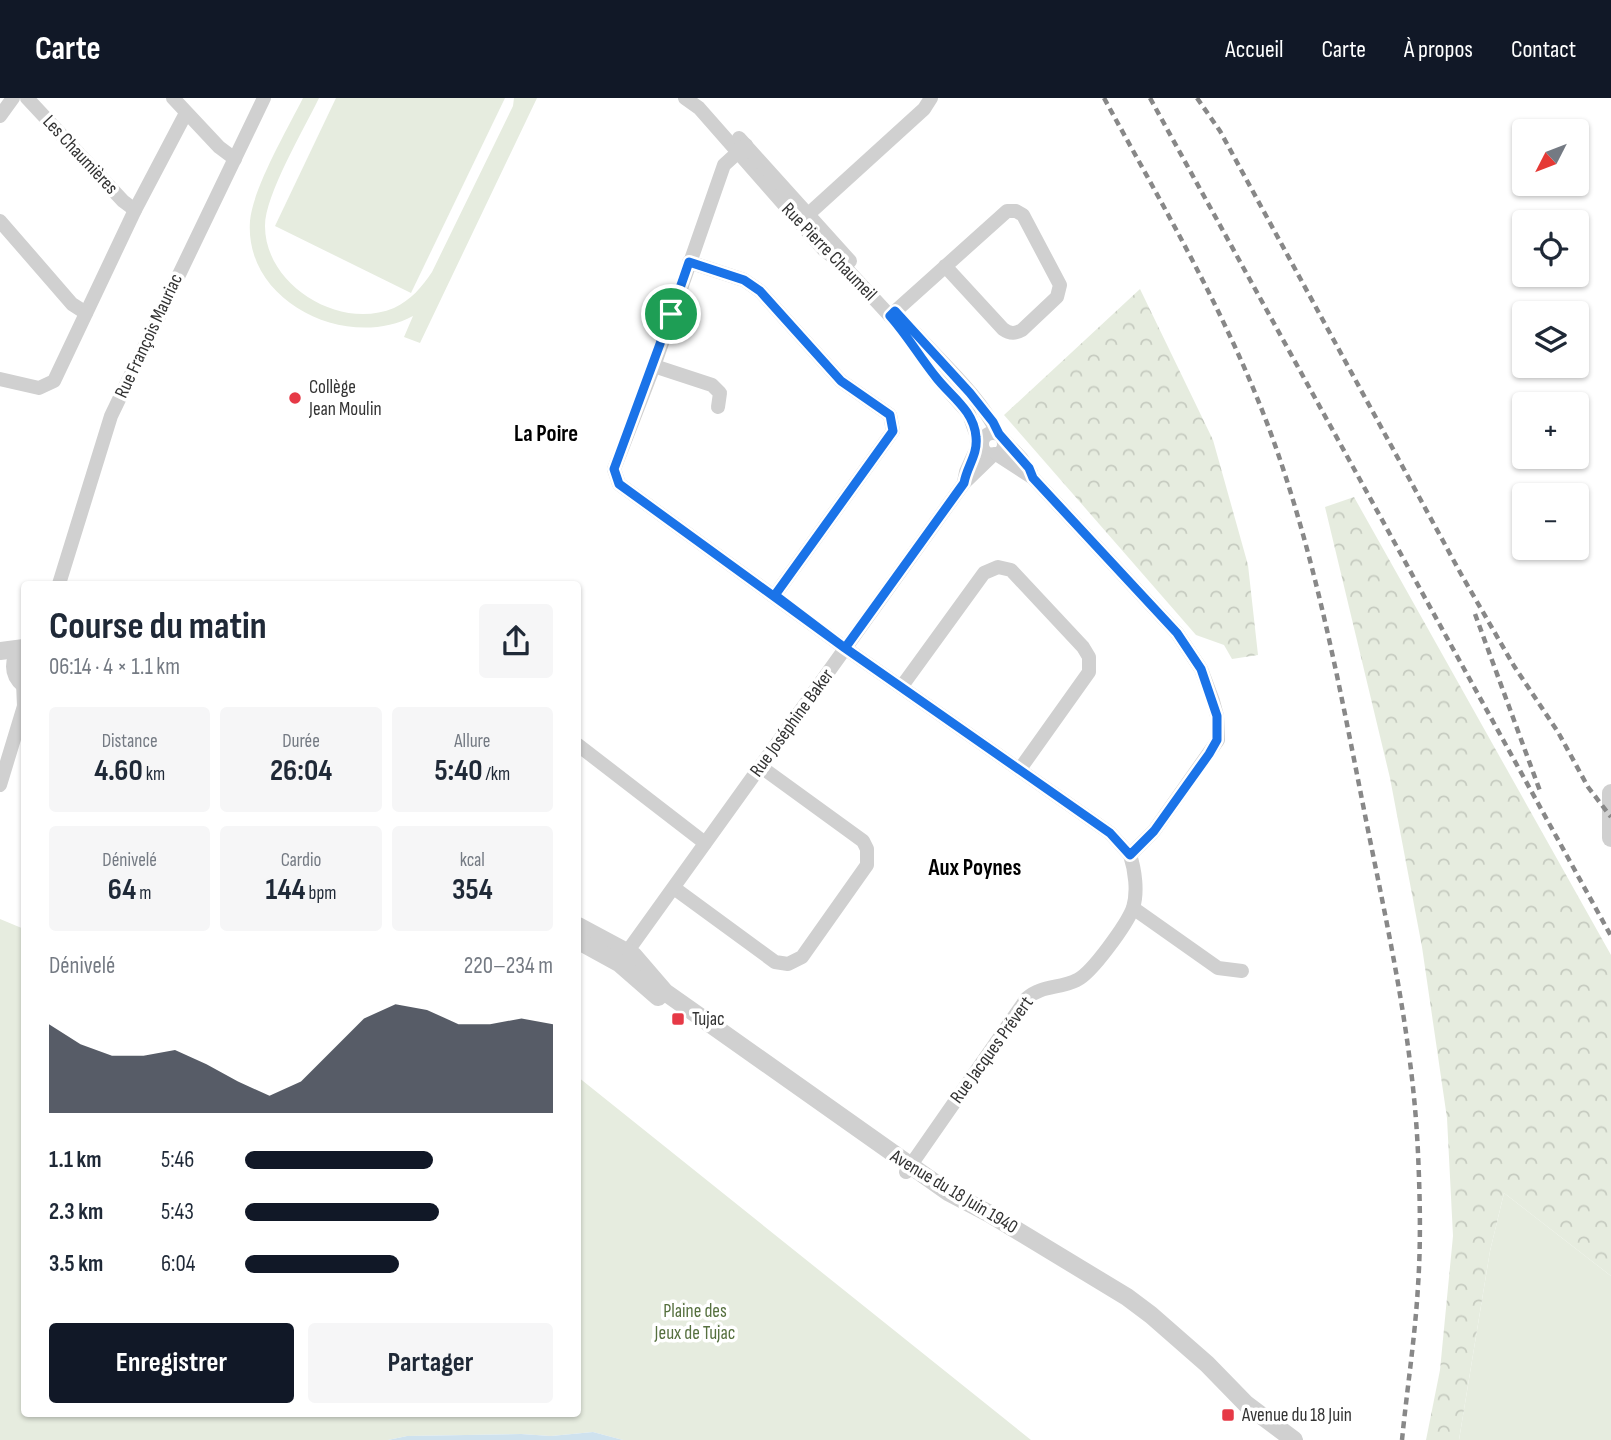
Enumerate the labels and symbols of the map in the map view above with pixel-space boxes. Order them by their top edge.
street label: Les Chaumières [38,111,123,199]
north arrow [1512,119,1589,196]
street label: Rue Pierre Chaumeil [776,198,882,306]
street label: Rue François Mauriac [110,270,188,402]
pin [641,284,701,344]
place label: Collège Jean Moulin [308,376,382,421]
marker: Collège Jean Moulin [287,390,303,406]
district label: La Poire [514,420,578,448]
street label: Rue Joséphine Baker [745,664,839,781]
district label: Aux Poynes [928,854,1022,882]
street label: Rue Jacques Prévert [946,992,1039,1108]
place label: Tujac [692,1008,725,1031]
marker: Tujac [670,1011,686,1027]
street label: Avenue du 18 Juin 1940 [885,1144,1022,1239]
park label: Plaine des Jeux de Tujac [654,1300,735,1345]
place label: Avenue du 18 Juin [1241,1404,1352,1427]
marker: Avenue du 18 Juin [1220,1407,1236,1423]

